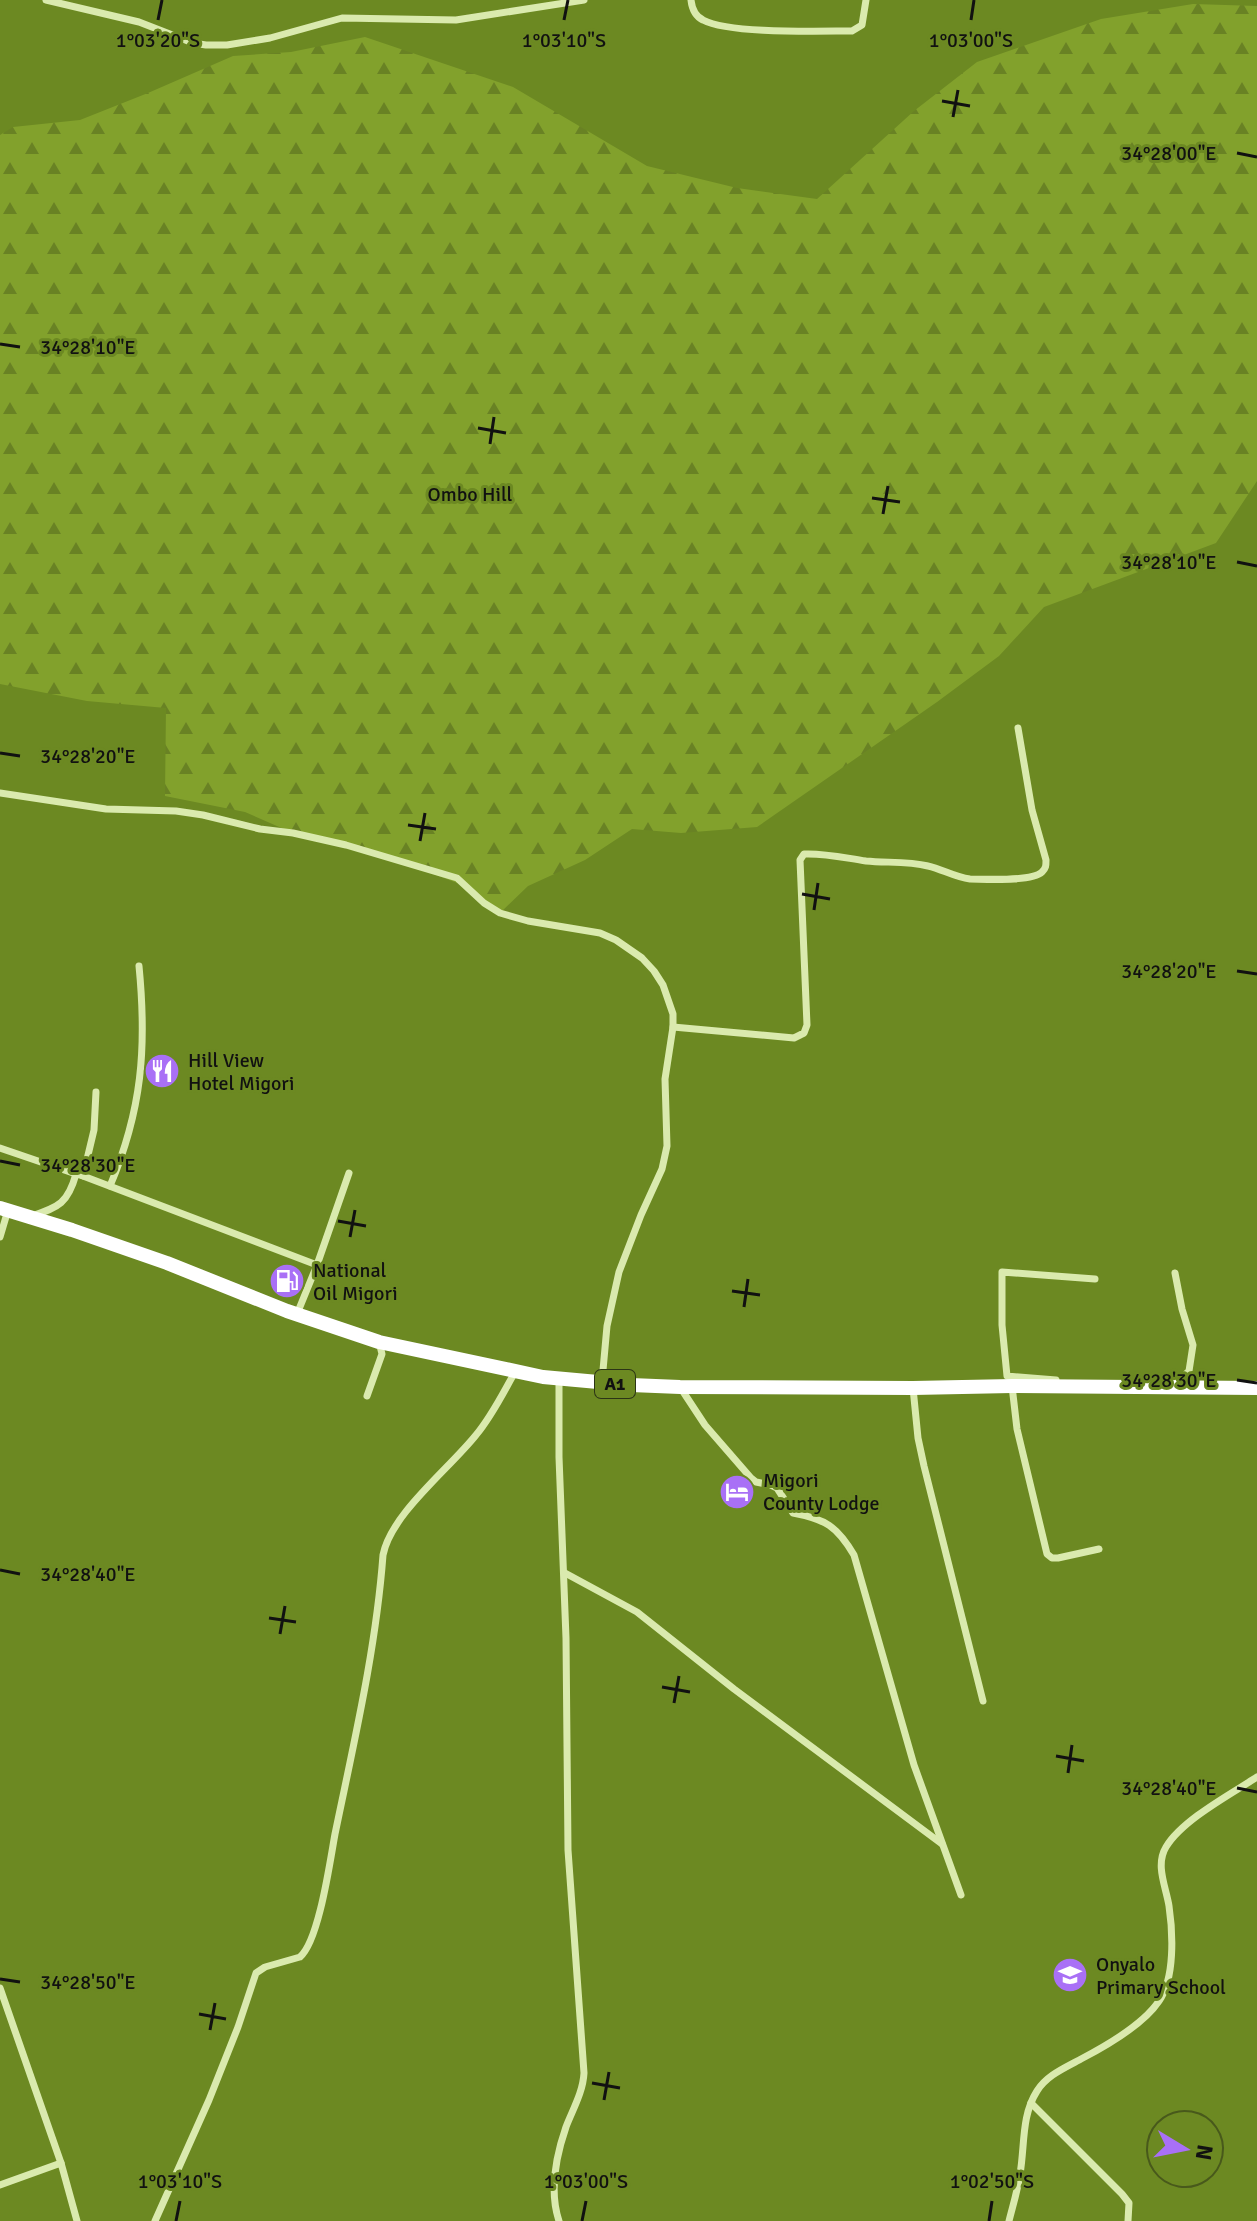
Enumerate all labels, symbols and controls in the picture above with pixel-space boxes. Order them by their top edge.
text: 1°03'20"S [116,28,200,53]
text: 1°03'10"S [522,28,606,53]
text: 1°03'00"S [929,28,1013,53]
text: 34°28'00"E [1121,141,1217,166]
text: 34°28'10"E [40,335,136,360]
park label: Ombo Hill [428,482,513,507]
text: 34°28'10"E [1121,550,1217,575]
text: 34°28'20"E [40,744,136,769]
text: 34°28'20"E [1121,959,1217,984]
place label: Hill View Hotel Migori [188,1048,294,1096]
restaurant icon: Hill View Hotel Migori [143,1052,181,1090]
text: 34°28'30"E [40,1153,136,1178]
place label: National Oil Migori [313,1258,398,1306]
fuel station icon: National Oil Migori [268,1262,306,1300]
text: 34°28'30"E [1121,1368,1217,1393]
road number: A1 [595,1370,635,1398]
place label: Migori County Lodge [763,1468,880,1516]
hotel icon: Migori County Lodge [718,1473,756,1511]
text: 34°28'40"E [40,1562,136,1587]
text: 34°28'40"E [1121,1776,1217,1801]
place label: Onyalo Primary School [1096,1952,1226,2000]
school or university icon: Onyalo Primary School [1051,1956,1089,1994]
text: 34°28'50"E [40,1970,136,1995]
north arrow [1145,2109,1225,2189]
text: N [1190,2143,1219,2162]
text: 1°03'10"S [138,2169,222,2194]
text: 1°03'00"S [544,2169,628,2194]
text: 1°02'50"S [950,2169,1034,2194]

